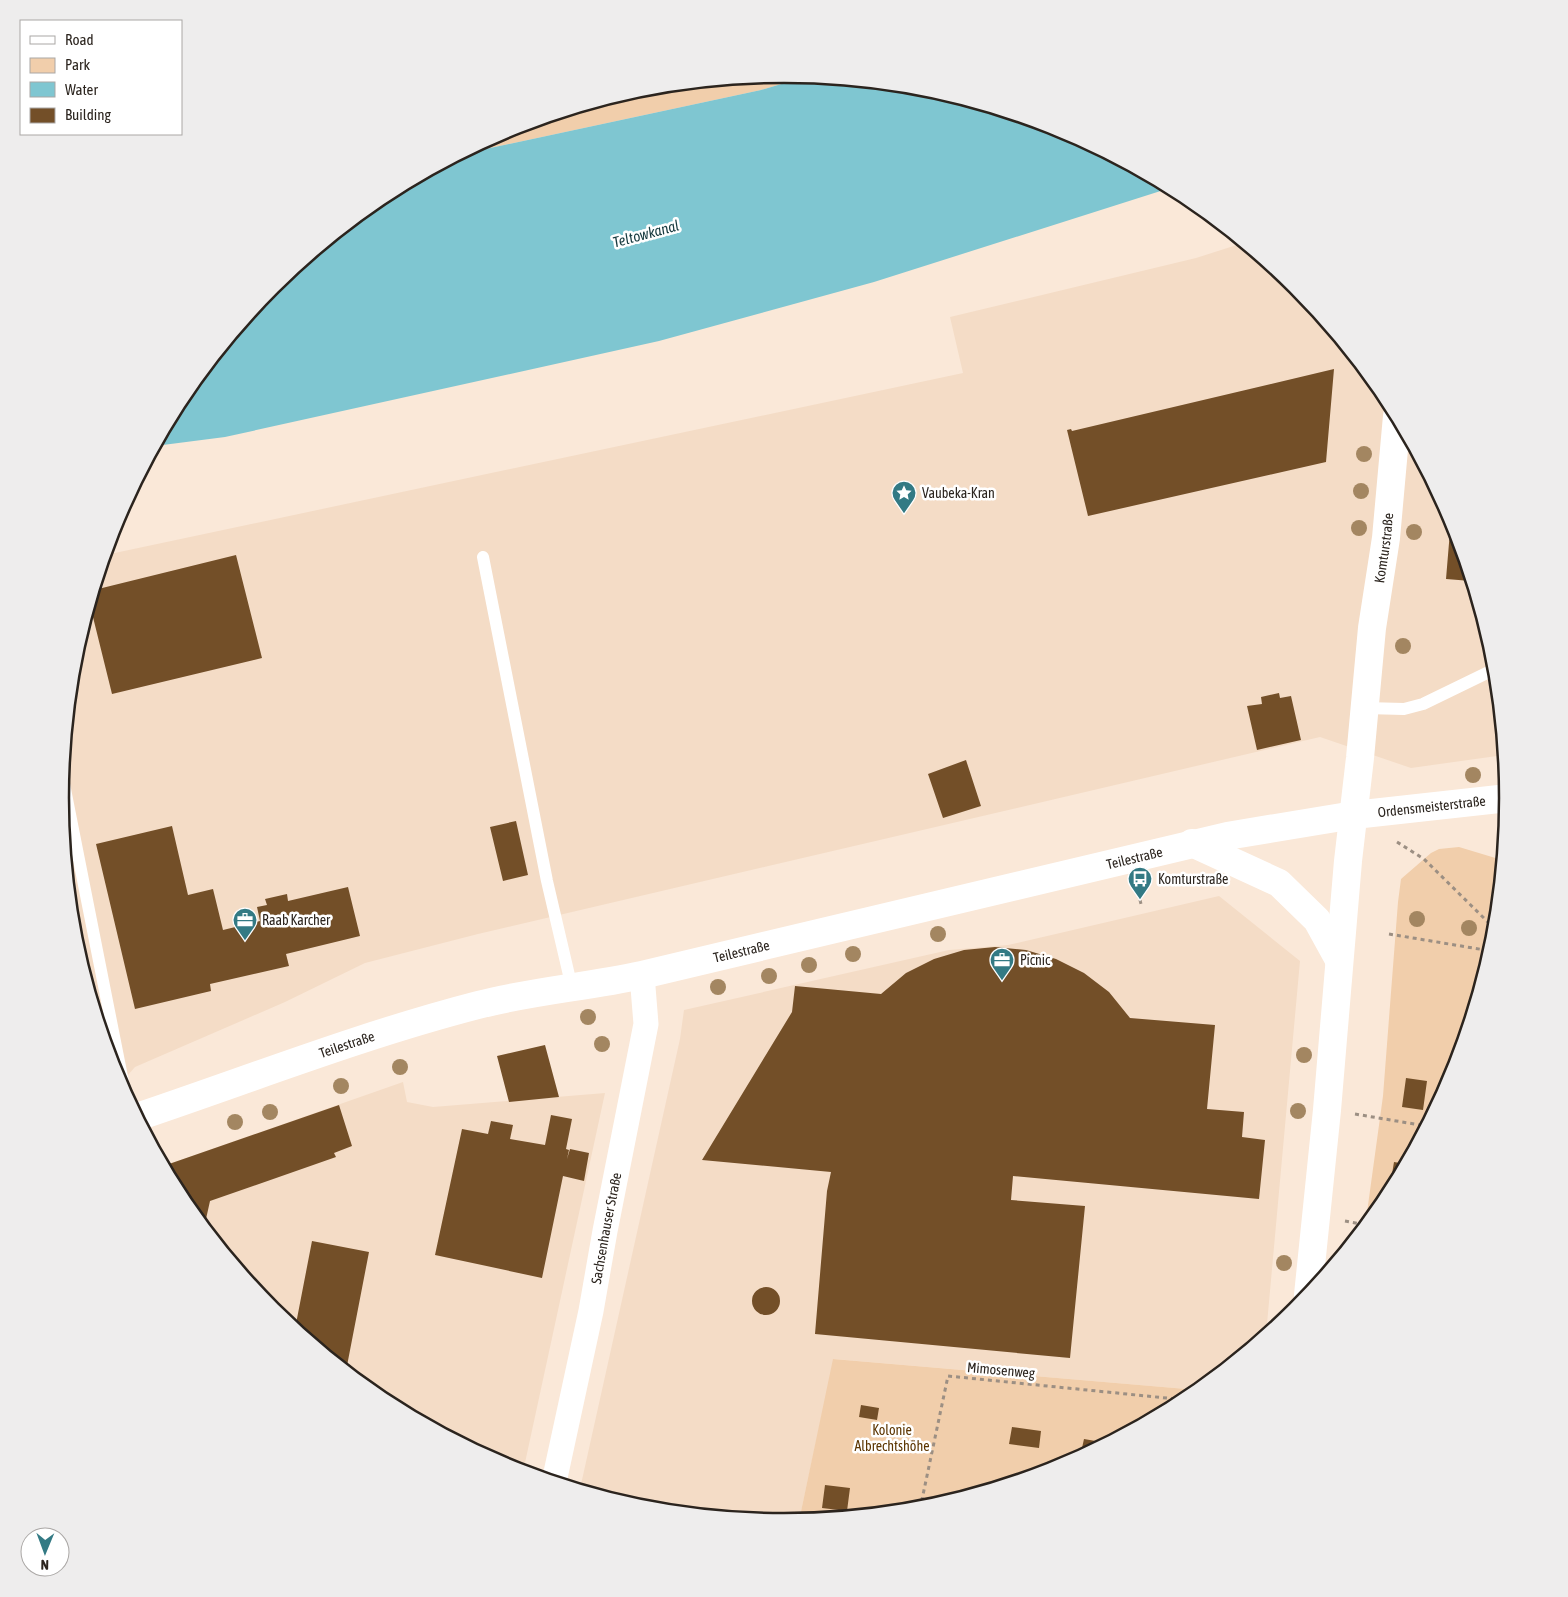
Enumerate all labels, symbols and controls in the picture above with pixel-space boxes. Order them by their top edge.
legend [20,20,182,135]
text: Road [65,31,94,48]
text: Park [65,56,90,73]
text: Water [65,81,98,98]
text: Building [65,106,111,123]
water label: Teltowkanal [611,217,681,251]
place icon: Vaubeka-Kran [891,480,917,514]
place label: Vaubeka-Kran [922,485,995,501]
street label: Komturstraße [1371,512,1396,584]
street label: Ordensmeisterstraße [1377,793,1487,820]
street label: Teilestraße [1105,844,1164,872]
bus stop icon: Komturstraße [1127,866,1153,900]
place label: Komturstraße [1158,871,1228,887]
office icon: Raab Karcher [232,907,258,941]
place label: Raab Karcher [262,912,331,928]
street label: Teilestraße [712,937,771,966]
office icon: Picnic [989,947,1015,981]
place label: Picnic [1020,952,1051,968]
street label: Teilestraße [317,1028,376,1061]
street label: Sachsenhauser Straße [588,1171,624,1285]
street label: Mimosenweg [966,1359,1036,1381]
park label: Kolonie Albrechtshöhe [854,1422,930,1454]
north arrow [20,1527,70,1577]
text: N [41,1557,49,1573]

